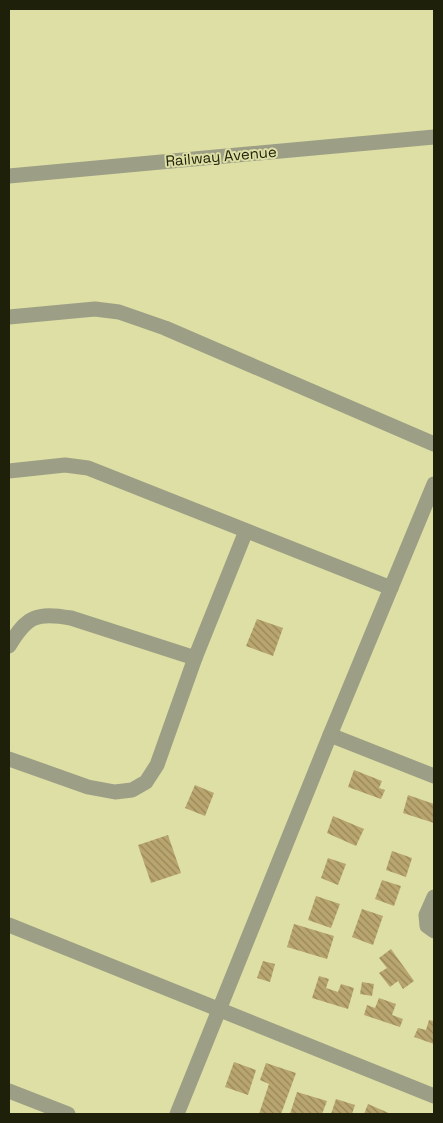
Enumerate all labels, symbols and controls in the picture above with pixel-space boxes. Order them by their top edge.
street label: Railway Avenue [165,142,278,170]

